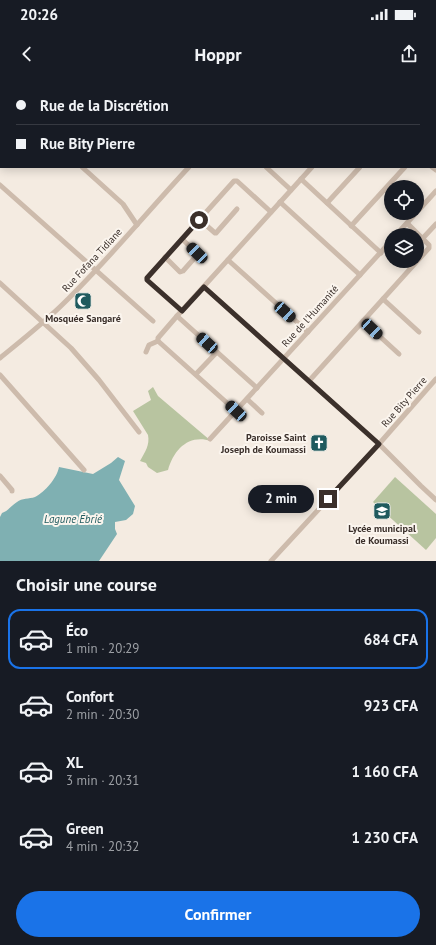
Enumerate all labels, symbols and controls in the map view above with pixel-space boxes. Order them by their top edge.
text: 20:26 [20,5,58,24]
icon: back [16,43,38,65]
text: Hoppr [194,43,242,66]
icon: share [398,43,420,65]
text: Rue de la Discrétion [40,96,169,115]
text: Rue Bity Pierre [40,134,135,153]
map controls [384,180,424,268]
button: locate [384,180,424,220]
route start [190,211,208,229]
street label: Rue Fofana Tidiane [59,226,125,294]
button: layers [384,228,424,268]
car [184,240,210,266]
street label: Rue de l'Humanité [279,282,341,350]
mosque icon: Mosquée Sangaré [73,291,93,311]
car [272,300,298,324]
place label: Mosquée Sangaré [45,312,121,325]
car [359,316,385,342]
car [194,331,220,355]
street label: Rue Bity Pierre [378,374,430,430]
car [223,398,249,424]
place label: Paroisse Saint Joseph de Koumassi [220,431,307,456]
church icon: Paroisse Saint Joseph de Koumassi [309,433,329,453]
callout: 2 min [248,485,314,513]
text: 2 min [265,490,297,507]
route end [319,490,337,508]
school or university icon: Lycée municipal de Koumassi [372,501,392,521]
water label: Lagune Ébrié [44,512,103,526]
place label: Lycée municipal de Koumassi [348,522,416,547]
text: Choisir une course [16,573,157,596]
icon: car [18,621,54,657]
text: Éco [66,621,88,640]
text: 684 CFA [364,630,418,649]
text: 1 min · 20:29 [66,640,139,657]
icon: car [18,687,54,723]
text: Confort [66,687,114,706]
text: 923 CFA [364,696,418,715]
text: 2 min · 20:30 [66,706,139,723]
icon: car [18,753,54,789]
text: XL [66,753,83,772]
text: 1 160 CFA [352,762,418,781]
text: 3 min · 20:31 [66,772,139,789]
icon: car [18,819,54,855]
text: Green [66,819,104,838]
text: 1 230 CFA [352,828,418,847]
text: 4 min · 20:32 [66,838,139,855]
button: Confirmer [16,891,420,937]

